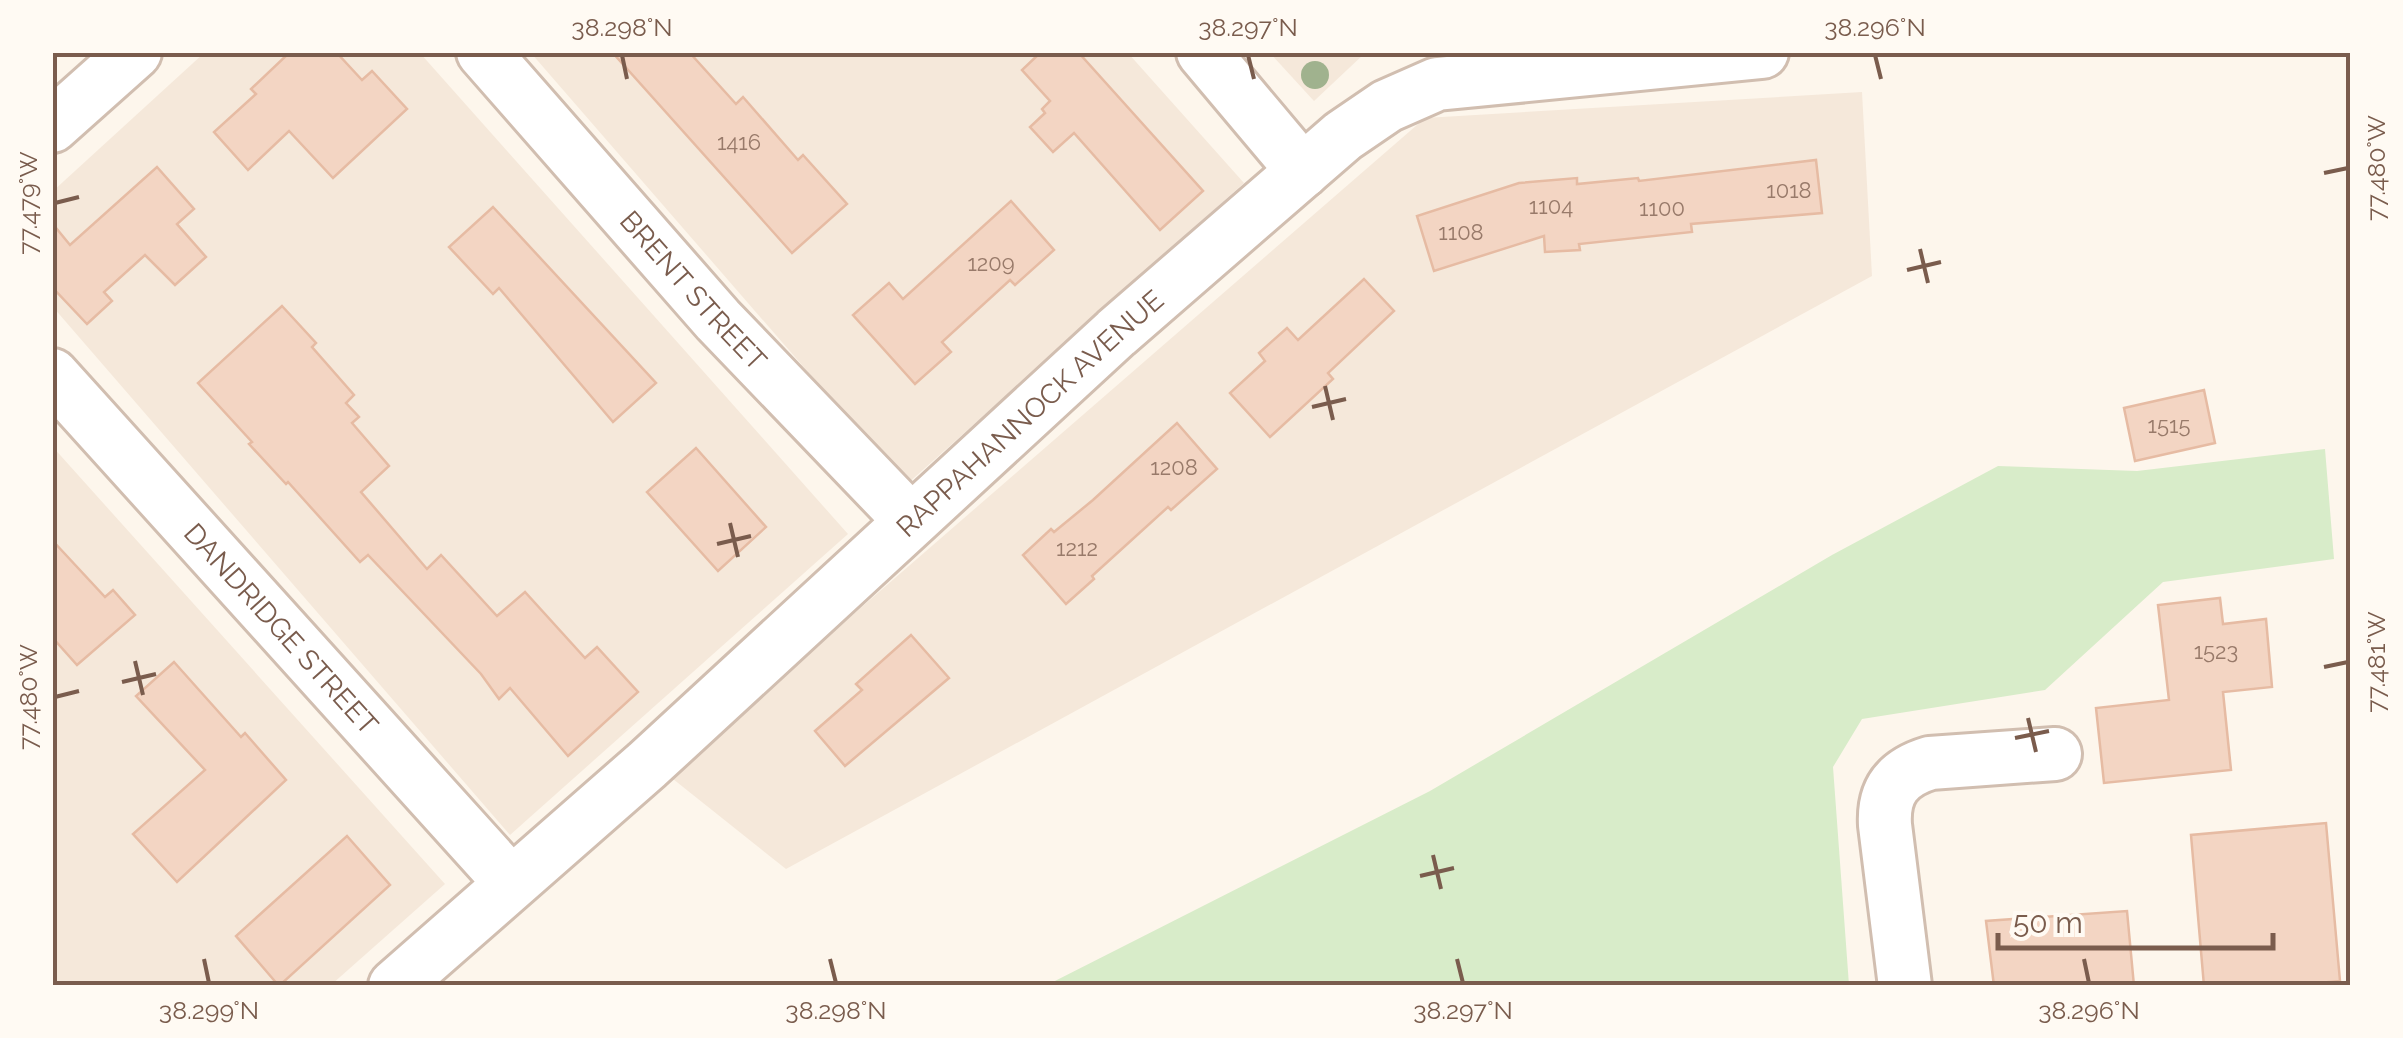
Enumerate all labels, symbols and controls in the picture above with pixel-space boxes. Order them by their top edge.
text: 38.298°N [571,12,673,42]
text: 38.297°N [1198,12,1298,42]
text: 38.296°N [1824,12,1926,42]
text: 77.480°W [2361,115,2391,221]
house number: 1416 [717,129,761,155]
text: 77.479°W [13,151,43,255]
house number: 1018 [1766,177,1812,203]
house number: 1104 [1529,193,1573,219]
house number: 1100 [1639,195,1685,221]
street label: BRENT STREET [613,204,773,377]
house number: 1108 [1438,219,1484,245]
house number: 1209 [967,250,1015,276]
street label: RAPPAHANNOCK AVENUE [890,284,1170,544]
house number: 1515 [2148,412,2190,438]
house number: 1208 [1150,454,1198,480]
street label: DANDRIDGE STREET [177,517,385,741]
house number: 1212 [1056,535,1098,561]
text: 77.481°W [2361,611,2391,713]
house number: 1523 [2194,638,2238,664]
text: 77.480°W [13,644,43,750]
scale bar [1998,888,2273,950]
text: 50 m [2013,905,2083,940]
text: 38.299°N [159,995,259,1025]
text: 38.298°N [785,995,887,1025]
text: 38.297°N [1413,995,1513,1025]
text: 38.296°N [2038,995,2140,1025]

